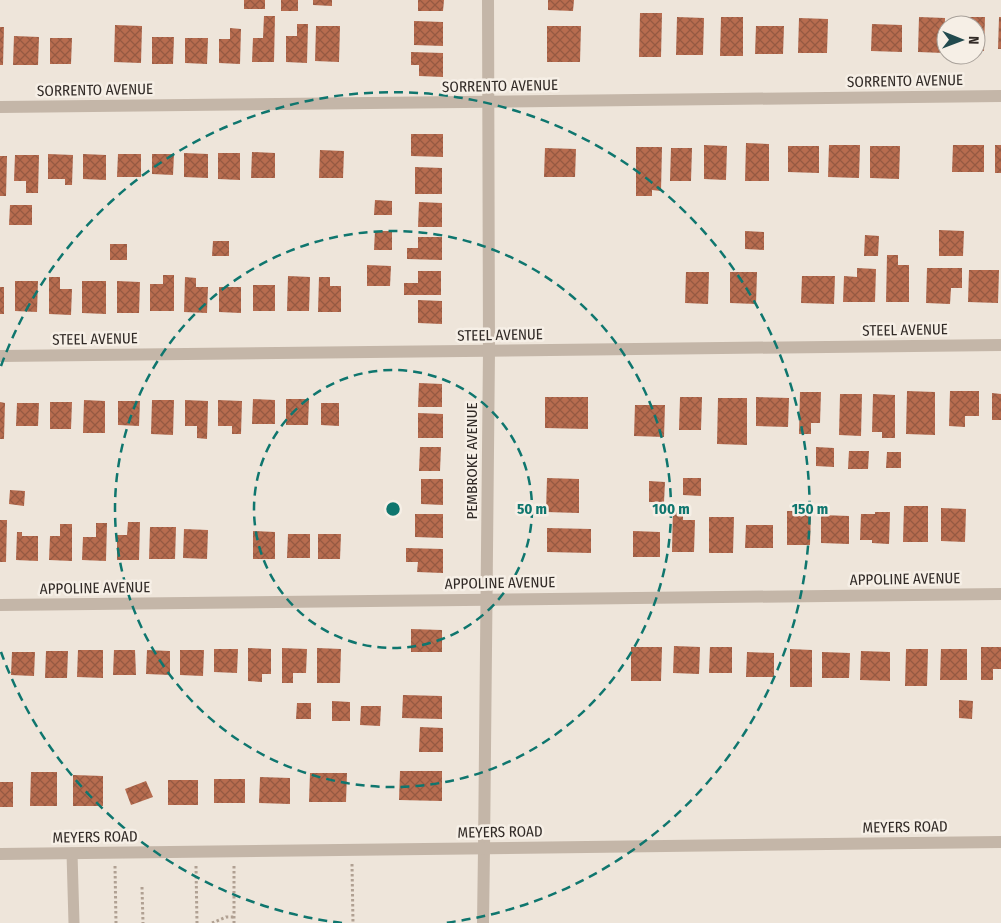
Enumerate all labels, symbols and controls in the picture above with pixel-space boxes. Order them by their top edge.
north arrow [936,15,986,65]
text: N [965,36,982,45]
street label: SORRENTO AVENUE [847,71,963,91]
street label: SORRENTO AVENUE [442,76,558,96]
street label: SORRENTO AVENUE [37,80,153,100]
street label: STEEL AVENUE [862,320,948,340]
street label: STEEL AVENUE [457,325,543,345]
street label: STEEL AVENUE [52,329,138,349]
street label: PEMBROKE AVENUE [463,402,481,520]
centre of rings [384,500,402,518]
text: 50 m [517,500,547,518]
text: 100 m [652,500,690,518]
text: 150 m [792,500,828,518]
street label: APPOLINE AVENUE [850,569,960,589]
street label: APPOLINE AVENUE [445,573,555,593]
street label: APPOLINE AVENUE [40,578,150,598]
street label: MEYERS ROAD [862,817,948,837]
street label: MEYERS ROAD [457,822,543,842]
street label: MEYERS ROAD [52,827,138,847]

